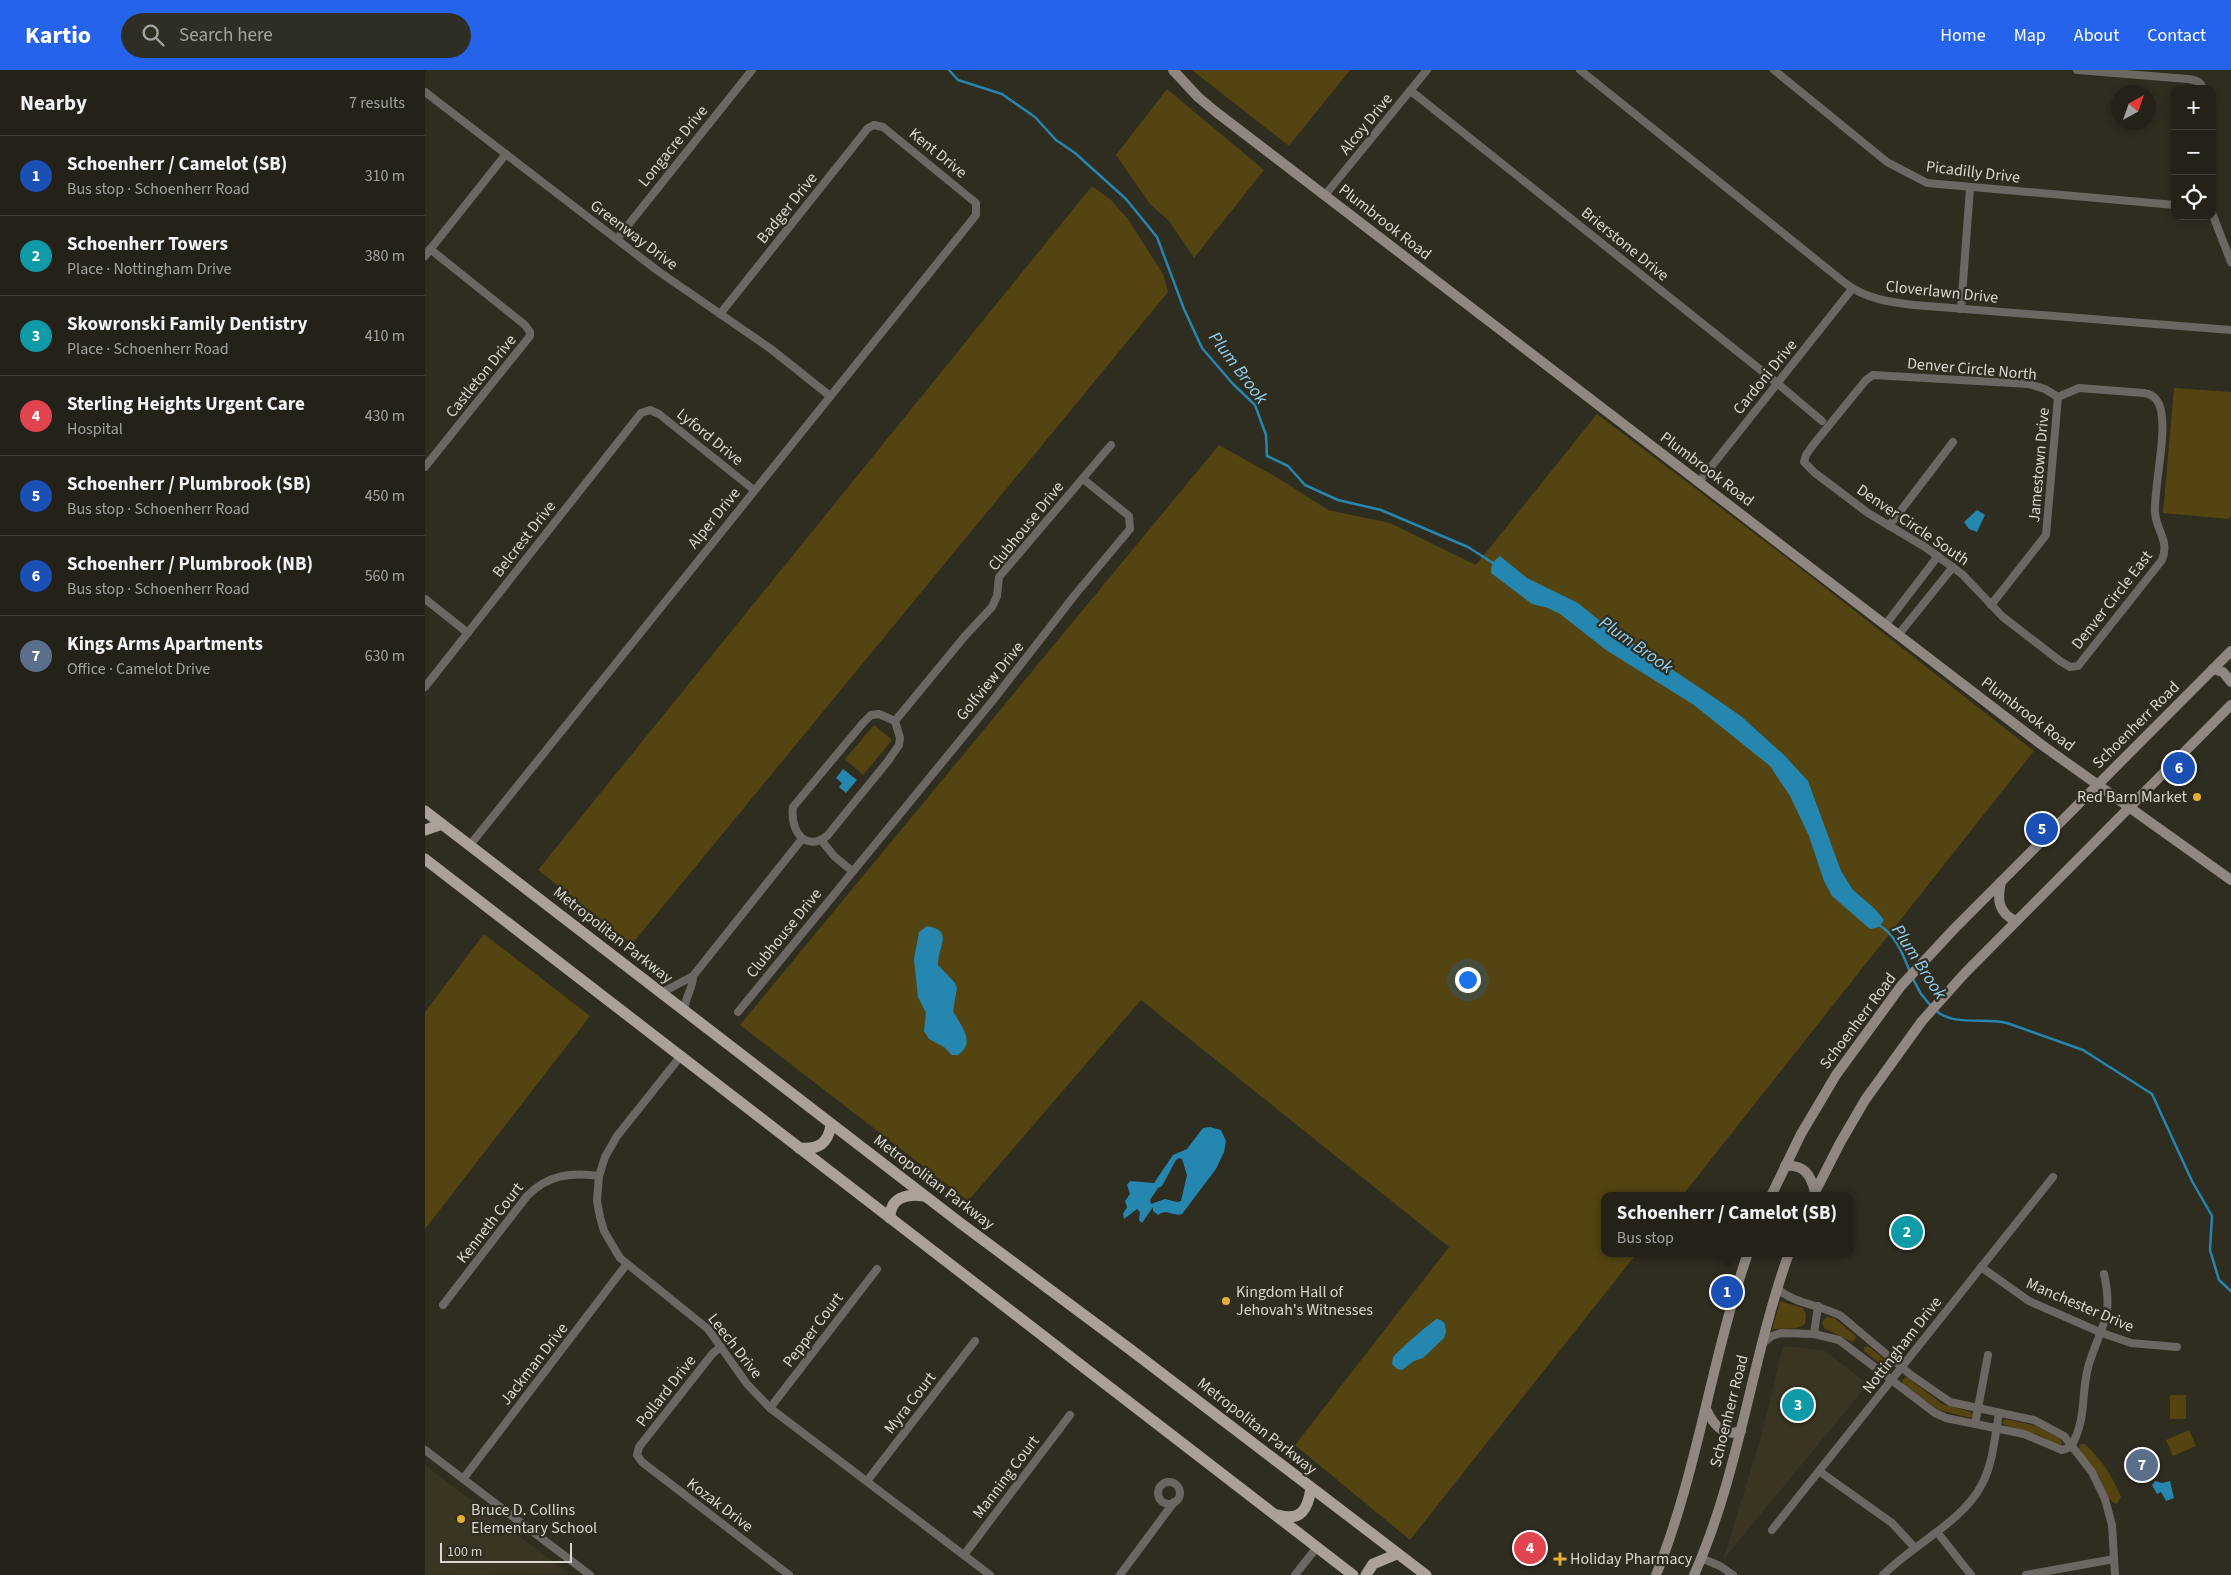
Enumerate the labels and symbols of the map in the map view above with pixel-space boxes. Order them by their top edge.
north arrow [2111,85,2156,130]
street label: Alcoy Drive [1334,88,1398,160]
street label: Longacre Drive [633,100,713,192]
street label: Kent Drive [904,123,972,183]
street label: Picadilly Drive [1925,155,2021,189]
street label: Badger Drive [752,168,823,248]
street label: Plumbrook Road [1334,179,1436,265]
street label: Greenway Drive [586,195,682,275]
street label: Brierstone Drive [1576,202,1674,286]
street label: Cloverlawn Drive [1885,275,1999,309]
water label: Plum Brook [1202,327,1274,410]
street label: Castleton Drive [441,330,521,422]
street label: Cardoni Drive [1728,335,1802,419]
street label: Denver Circle North [1906,352,2038,386]
street label: Lyford Drive [672,403,748,471]
street label: Jamestown Drive [2023,407,2055,523]
street label: Plumbrook Road [1656,426,1758,512]
street label: Clubhouse Drive [983,477,1069,575]
street label: Denver Circle South [1852,479,1974,571]
street label: Alper Drive [682,483,746,553]
street label: Belcrest Drive [487,496,561,582]
street label: Denver Circle East [2066,546,2158,654]
water label: Plum Brook [1594,610,1678,680]
street label: Golfview Drive [951,637,1029,725]
street label: Plumbrook Road [1977,671,2079,757]
street label: Schoenherr Road [2087,676,2185,774]
pin: 6 [2163,749,2195,787]
place label: Red Barn Market [2077,786,2188,808]
marker: Red Barn Market [2191,791,2203,803]
pin: 5 [2026,810,2058,848]
street label: Metropolitan Parkway [549,881,678,989]
street label: Clubhouse Drive [741,884,827,982]
water label: Plum Brook [1885,920,1953,1005]
your location [1455,967,1481,993]
street label: Schoenherr Road [1815,968,1901,1074]
street label: Metropolitan Parkway [869,1129,999,1235]
street label: Kenneth Court [451,1177,529,1268]
pin: 2 [1891,1213,1923,1251]
street label: Manchester Drive [2023,1272,2137,1338]
pin: 1 [1711,1273,1743,1311]
place label: Kingdom Hall of Jehovah's Witnesses [1236,1281,1373,1321]
street label: Pepper Court [778,1288,849,1372]
street label: Nottingham Drive [1857,1292,1947,1398]
marker: Kingdom Hall of Jehovah's Witnesses [1220,1295,1232,1307]
street label: Leech Drive [703,1309,768,1383]
street label: Jackman Drive [495,1318,573,1410]
street label: Pollard Drive [631,1350,701,1432]
street label: Schoenherr Road [1704,1352,1754,1470]
street label: Myra Court [879,1367,942,1439]
street label: Metropolitan Parkway [1193,1372,1322,1480]
pin: 3 [1782,1386,1814,1424]
street label: Manning Court [968,1431,1045,1523]
pin: 7 [2126,1446,2158,1484]
street label: Kozak Drive [682,1473,758,1537]
place label: Bruce D. Collins Elementary School [471,1499,597,1539]
marker: Bruce D. Collins Elementary School [455,1513,467,1525]
pin: 4 [1514,1529,1546,1567]
scale bar [440,1540,573,1563]
place label: Holiday Pharmacy [1570,1548,1693,1570]
marker: Holiday Pharmacy [1554,1553,1566,1565]

